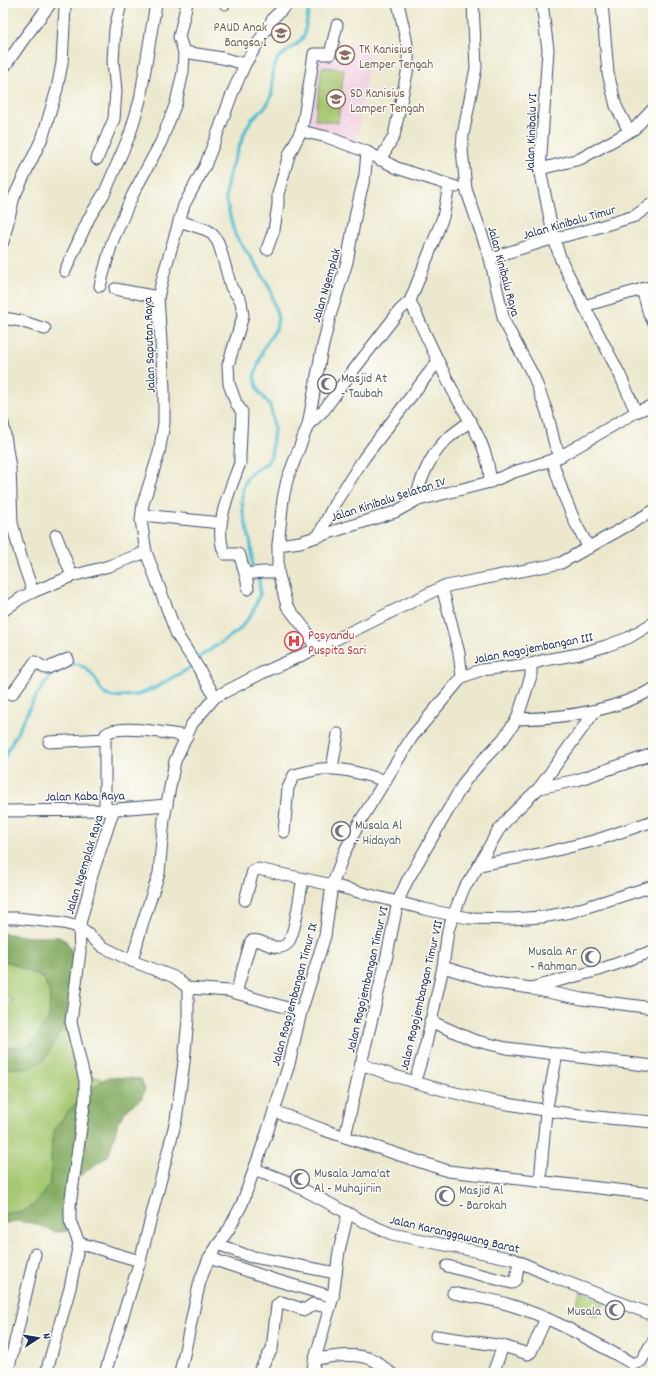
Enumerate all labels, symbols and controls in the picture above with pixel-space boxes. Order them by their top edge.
place label: PAUD Anak Bangsa I [214,19,267,53]
school or university icon: PAUD Anak Bangsa I [270,22,292,44]
place label: TK Kanisius Lemper Tengah [359,41,433,75]
school or university icon: TK Kanisius Lemper Tengah [334,44,356,66]
place label: SD Kanisius Lamper Tengah [350,85,425,119]
school or university icon: SD Kanisius Lamper Tengah [325,88,347,110]
street label: Jalan Kinibalu VI [522,93,543,173]
street label: Jalan Kinibalu Timur [521,201,619,246]
street label: Jalan Kinibalu Raya [481,224,524,320]
street label: Jalan Ngemplak [308,246,347,325]
street label: Jalan Saputan Raya [139,296,162,393]
place label: Masjid At - Taubah [341,370,387,404]
mosque icon: Masjid At - Taubah [316,373,338,395]
street label: Jalan Kinibalu Selatan IV [329,473,449,528]
place label: Posyandu Puspita Sari [308,627,367,661]
street label: Jalan Rogojembangan III [472,629,595,670]
hospital icon: Posyandu Puspita Sari [283,630,305,652]
street label: Jalan Kaba Raya [45,787,126,808]
street label: Jalan Ngemplak Raya [61,812,110,917]
place label: Musala Al - Hidayah [355,817,402,851]
mosque icon: Musala Al - Hidayah [330,820,352,842]
street label: Jalan Rogojembangan Timur VI [342,905,394,1054]
street label: Jalan Rogojembangan Timur VII [396,919,449,1072]
street label: Jalan Rogojembangan Timur IX [267,920,324,1068]
place label: Musala Ar - Rahman [528,943,577,977]
mosque icon: Musala Ar - Rahman [580,946,602,968]
place label: Musala Jama'at Al - Muhajiriin [314,1165,390,1199]
mosque icon: Musala Jama'at Al - Muhajiriin [289,1168,311,1190]
place label: Masjid Al - Barokah [459,1182,507,1216]
mosque icon: Masjid Al - Barokah [434,1185,456,1207]
street label: Jalan Karanggawang Barat [388,1211,521,1260]
mosque icon: Musala [604,1299,626,1321]
place label: Musala [567,1303,602,1322]
north arrow [18,1318,58,1358]
text: N [37,1332,54,1341]

